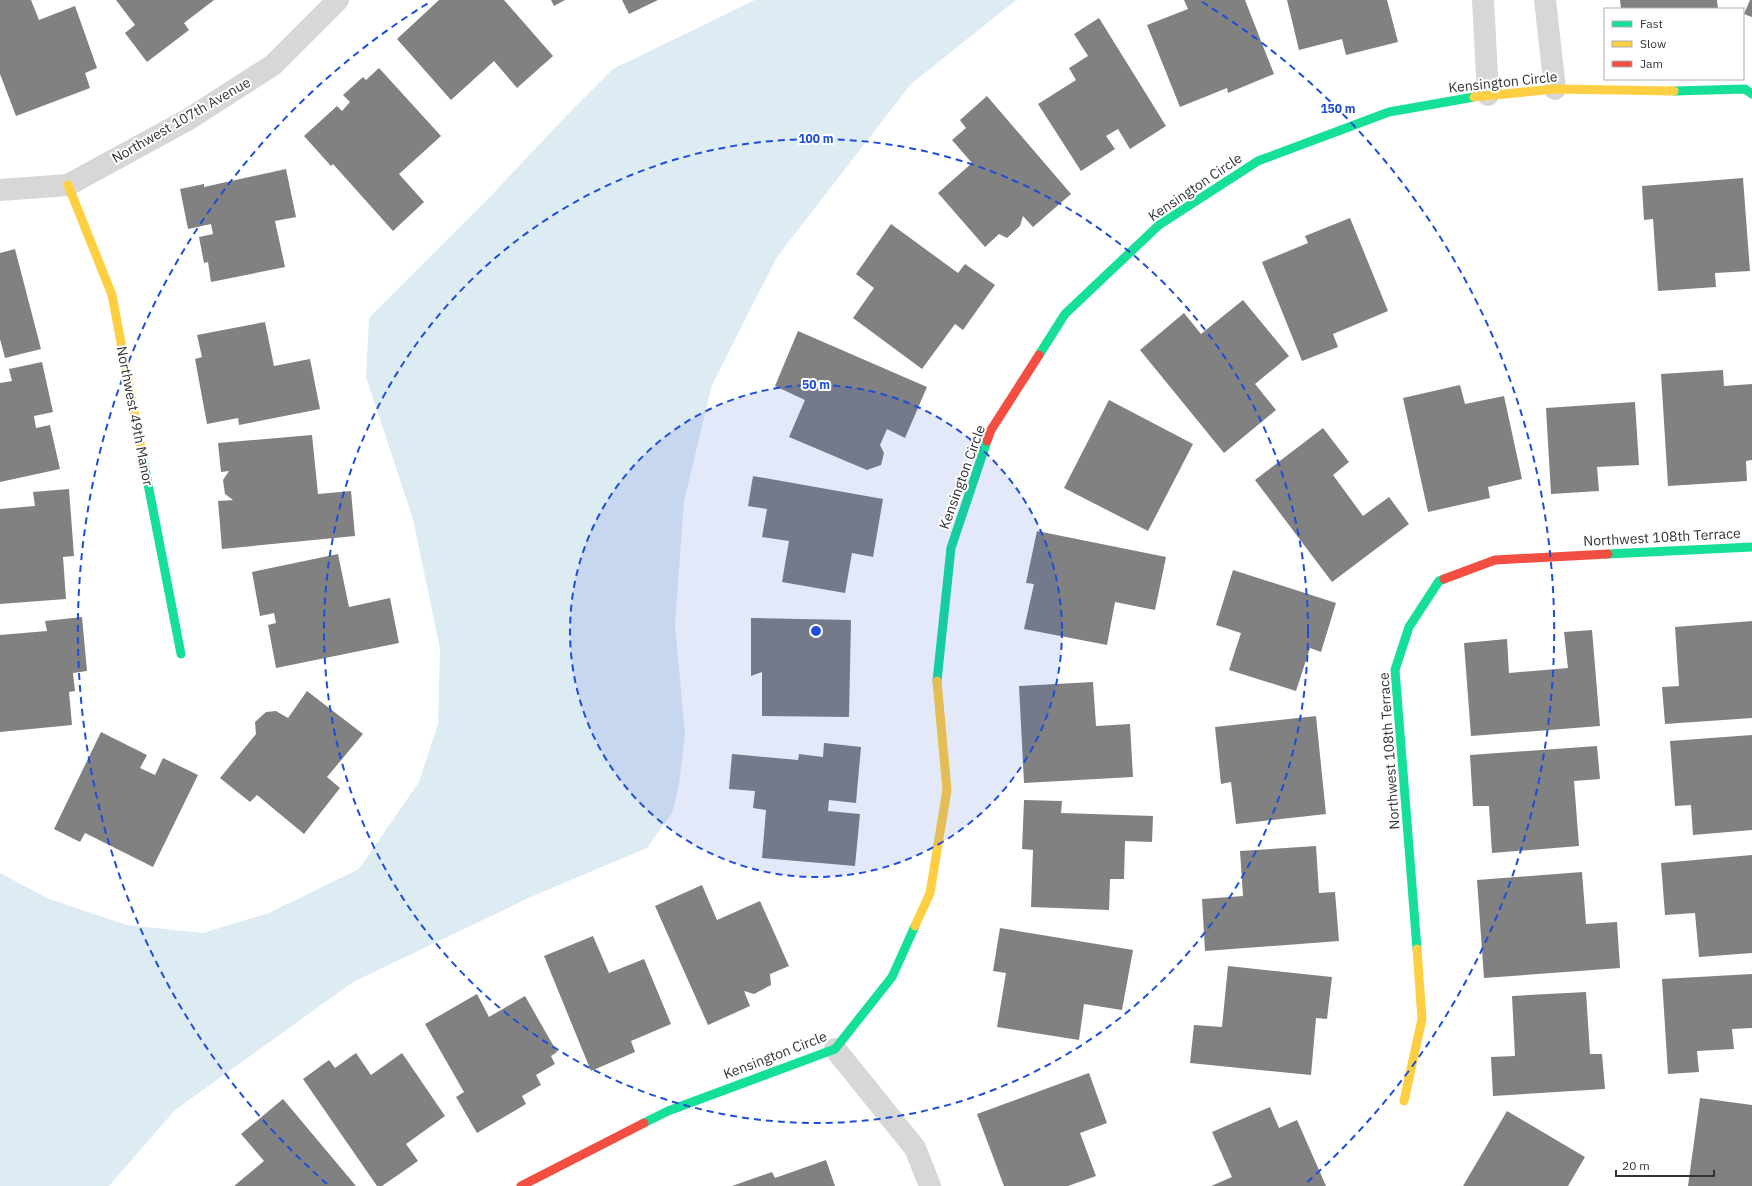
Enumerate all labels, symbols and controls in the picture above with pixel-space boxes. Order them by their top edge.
legend [1604,8,1744,80]
text: Fast [1640,16,1663,31]
text: Slow [1640,36,1666,51]
text: Jam [1640,56,1663,71]
street label: Kensington Circle [1448,67,1559,97]
street label: Northwest 107th Avenue [108,73,254,167]
text: 150 m [1320,101,1356,116]
text: 100 m [798,131,834,146]
street label: Kensington Circle [1145,149,1246,225]
street label: Northwest 49th Manor [113,345,157,487]
text: 50 m [802,377,830,392]
street label: Kensington Circle [935,422,989,532]
street label: Northwest 108th Terrace [1583,524,1741,550]
centre of rings [809,624,823,638]
street label: Northwest 108th Terrace [1375,671,1403,830]
street label: Kensington Circle [721,1027,830,1083]
scale bar [1616,1152,1714,1178]
text: 20 m [1622,1158,1650,1173]

